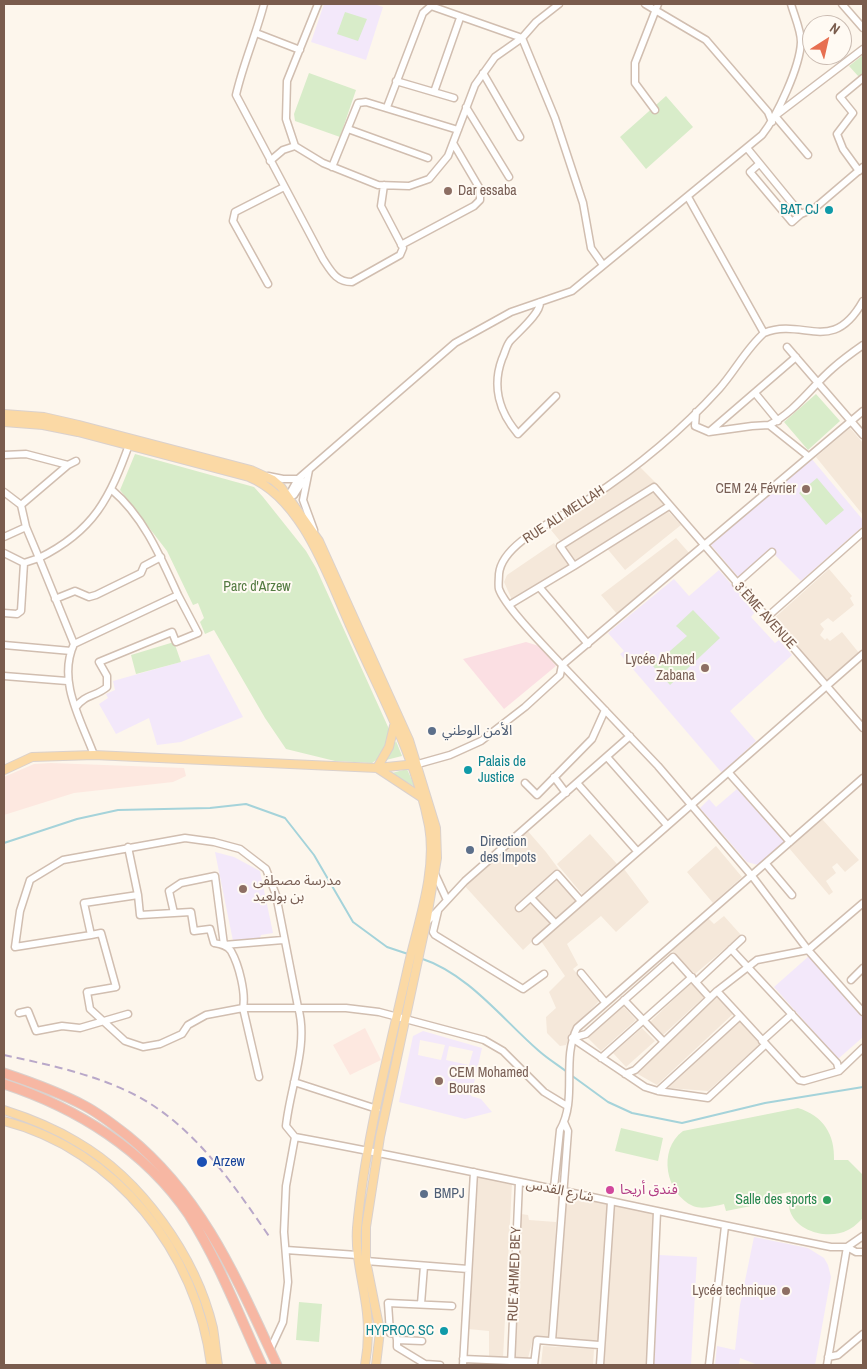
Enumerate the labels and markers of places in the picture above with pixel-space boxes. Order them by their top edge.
place label: Dar essaba [458,183,517,199]
marker: Dar essaba [442,185,454,197]
place label: BAT CJ [780,202,819,218]
marker: BAT CJ [823,204,835,216]
place label: CEM 24 Février [716,481,796,497]
marker: CEM 24 Février [800,483,812,495]
place label: Lycée Ahmed Zabana [625,652,695,684]
marker: Lycée Ahmed Zabana [699,662,711,674]
place label: الأمن الوطني [442,723,512,739]
marker: الأمن الوطني [426,725,438,737]
place label: Palais de Justice [478,754,526,786]
marker: Palais de Justice [462,764,474,776]
place label: Direction des Impots [480,834,536,866]
marker: Direction des Impots [464,844,476,856]
place label: مدرسة مصطفى بن بولعيد [253,873,341,906]
marker: مدرسة مصطفى بن بولعيد [237,883,249,895]
place label: CEM Mohamed Bouras [449,1065,529,1098]
marker: CEM Mohamed Bouras [433,1075,445,1087]
place label: Arzew [213,1154,245,1170]
marker: Arzew [195,1155,209,1169]
place label: فندق أريحا [620,1182,678,1198]
marker: فندق أريحا [604,1184,616,1196]
place label: BMPJ [434,1186,465,1202]
marker: BMPJ [418,1188,430,1200]
place label: Salle des sports [735,1192,817,1208]
marker: Salle des sports [821,1194,833,1206]
place label: Lycée technique [692,1283,776,1299]
marker: Lycée technique [780,1285,792,1297]
place label: HYPROC SC [366,1323,434,1339]
marker: HYPROC SC [438,1325,450,1337]

